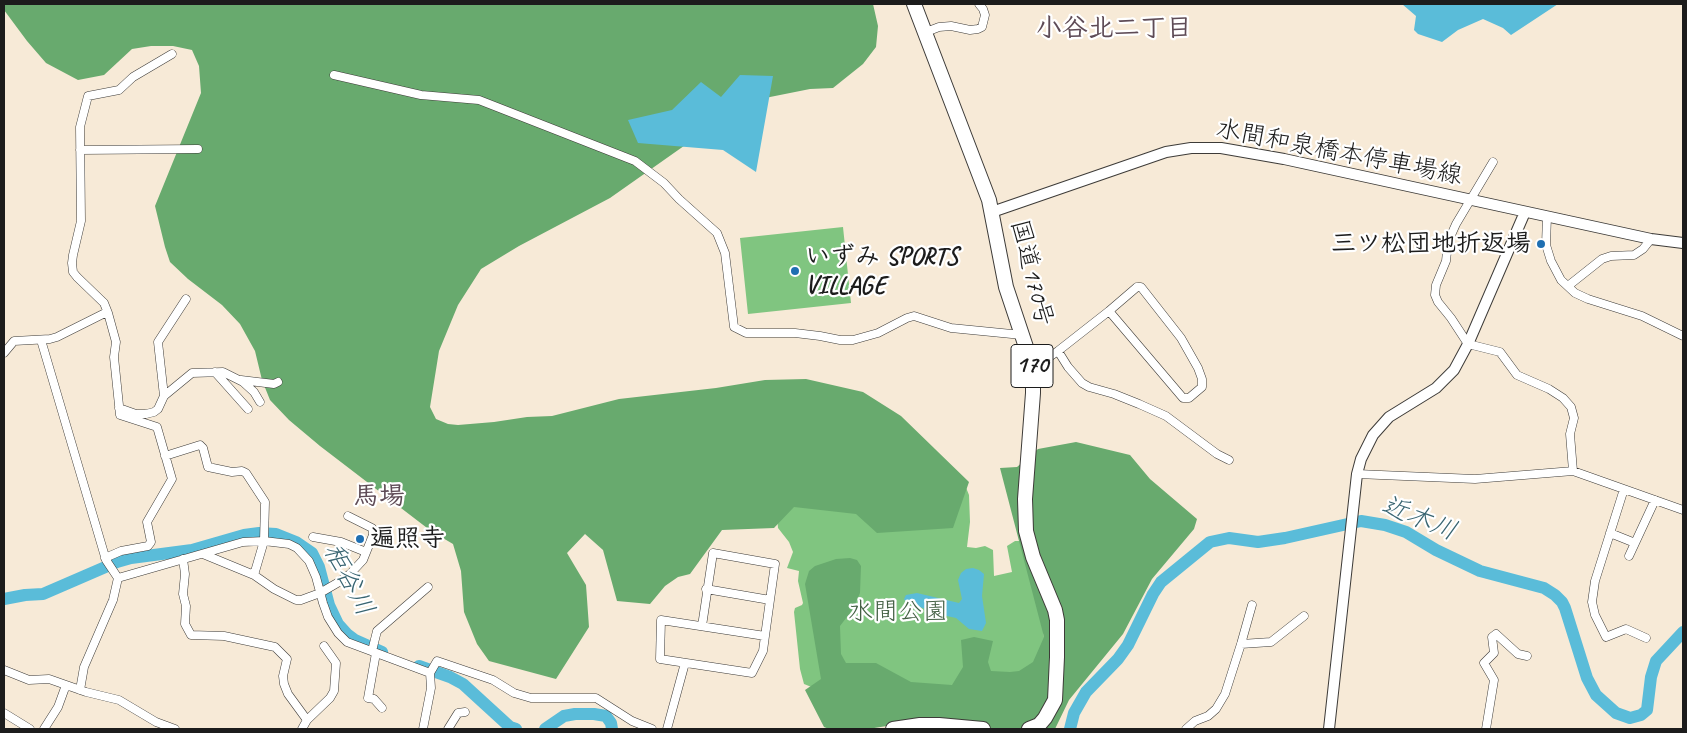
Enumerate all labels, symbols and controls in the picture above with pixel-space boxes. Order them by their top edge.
district label: 小谷北二丁目 [1036,13,1192,45]
street label: 水間和泉橋本停車場線 [1213,114,1465,192]
street label: 国道170号 [1003,217,1059,329]
place label: 三ツ松団地折返場 [1331,229,1531,259]
marker: 三ツ松団地折返場 [1535,238,1547,250]
place label: いずみ SPORTS VILLAGE [805,242,958,301]
marker: いずみ SPORTS VILLAGE [789,265,801,277]
road number: 170 [1011,344,1053,388]
district label: 馬場 [353,481,405,513]
water label: 近木川 [1377,490,1461,548]
place label: 遍照寺 [370,524,445,554]
marker: 遍照寺 [354,533,366,545]
water label: 秬谷川 [316,538,380,622]
park label: 水間公園 [848,597,948,627]

